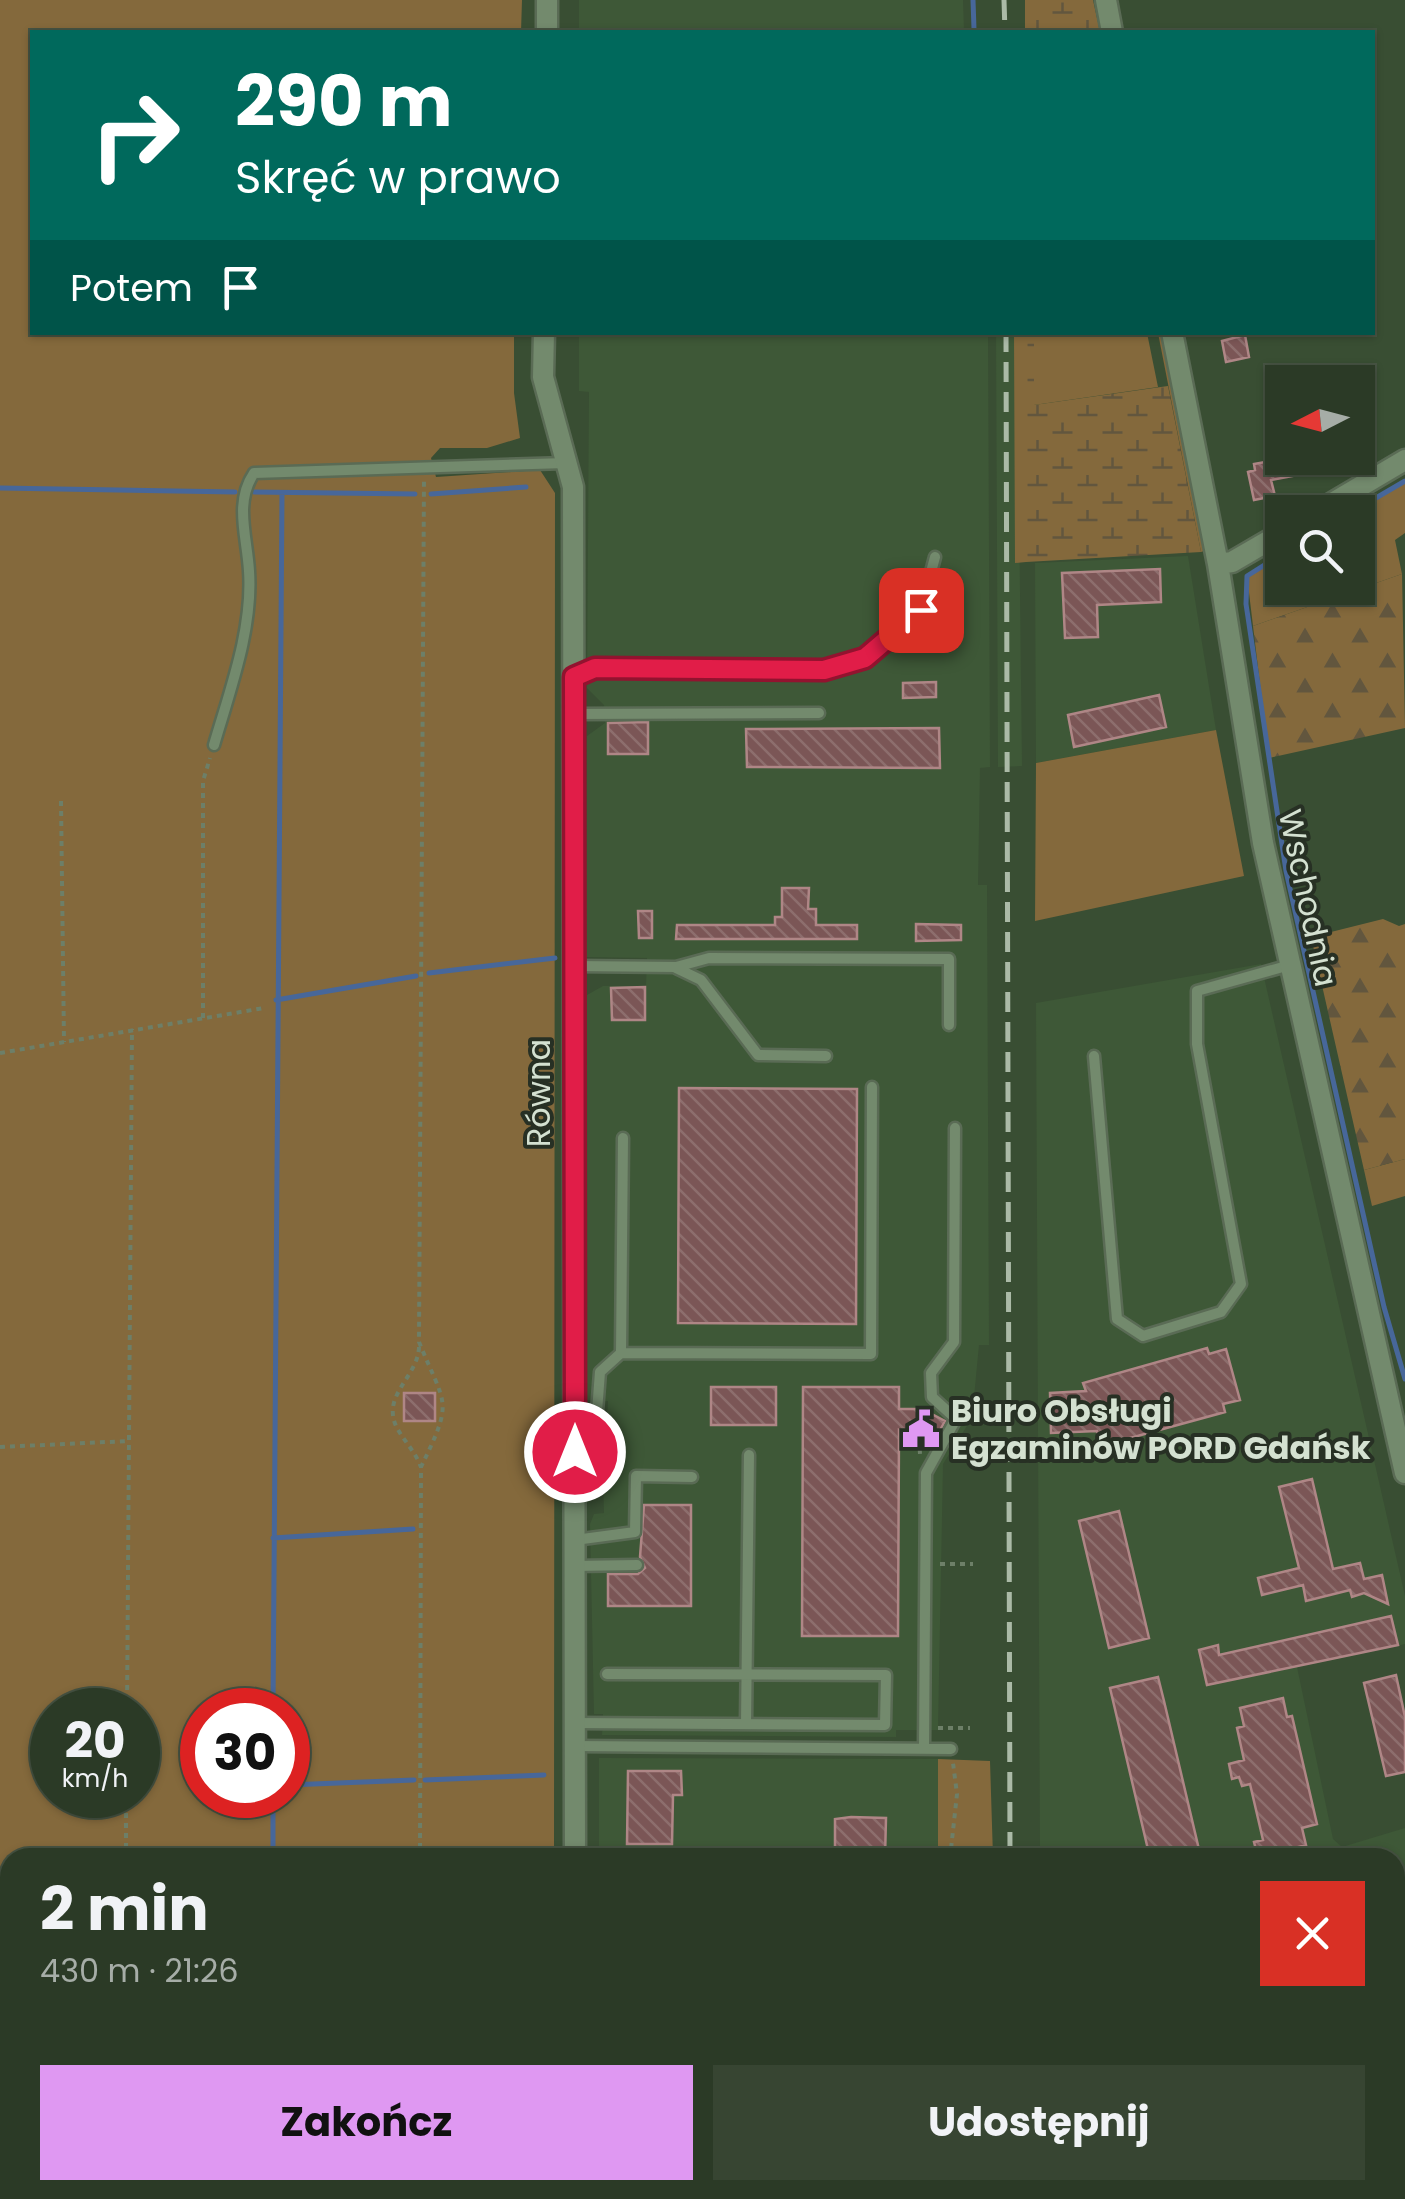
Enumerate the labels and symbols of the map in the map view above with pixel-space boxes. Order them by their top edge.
north arrow [1265,365,1375,475]
pin [879,568,964,653]
street label: Wschodnia [1268,805,1349,991]
street label: Równa [516,1039,561,1147]
place label: Biuro Obsługi Egzaminów PORD Gdańsk [951,1388,1371,1470]
position arrow [523,1400,627,1504]
public building icon: Biuro Obsługi Egzaminów PORD Gdańsk [900,1408,942,1450]
speed limit sign: 30 [180,1688,310,1818]

